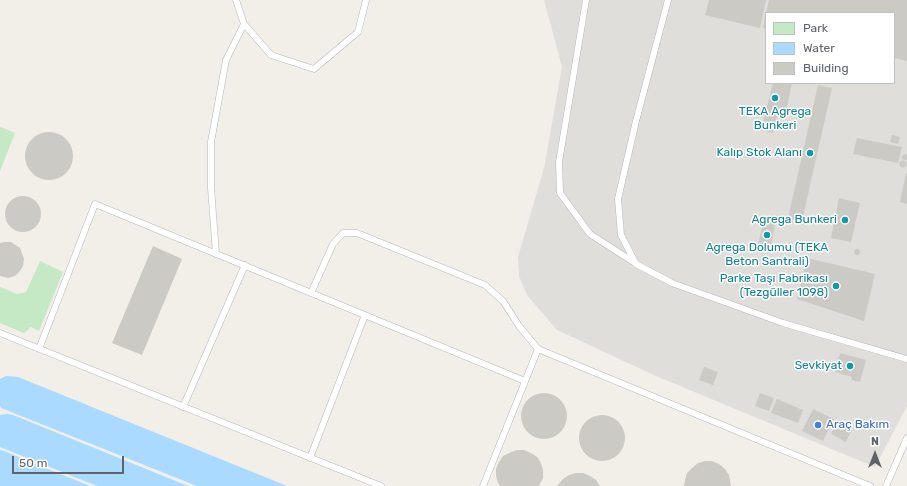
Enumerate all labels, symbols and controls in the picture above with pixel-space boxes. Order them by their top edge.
legend [765,12,895,84]
text: Park [803,21,828,35]
text: Water [803,41,835,55]
text: Building [803,61,849,75]
marker: TEKA Agrega Bunkeri [770,93,780,103]
place label: TEKA Agrega Bunkeri [739,105,811,133]
place label: Kalıp Stok Alanı [716,146,802,160]
marker: Kalıp Stok Alanı [805,148,815,158]
place label: Agrega Bunkeri [751,213,837,227]
marker: Agrega Bunkeri [840,215,850,225]
marker: Agrega Dolumu (TEKA Beton Santrali) [762,230,772,240]
place label: Agrega Dolumu (TEKA Beton Santrali) [706,241,828,269]
place label: Parke Taşı Fabrikası (Tezgüller 1098) [720,272,828,300]
marker: Parke Taşı Fabrikası (Tezgüller 1098) [831,281,841,291]
place label: Sevkiyat [795,359,842,373]
marker: Sevkiyat [845,361,855,371]
place label: Araç Bakım [826,418,889,432]
marker: Araç Bakım [813,420,823,430]
north arrow [855,434,895,474]
text: N [871,435,879,448]
scale bar [14,448,126,474]
text: 50 m [19,456,47,470]

